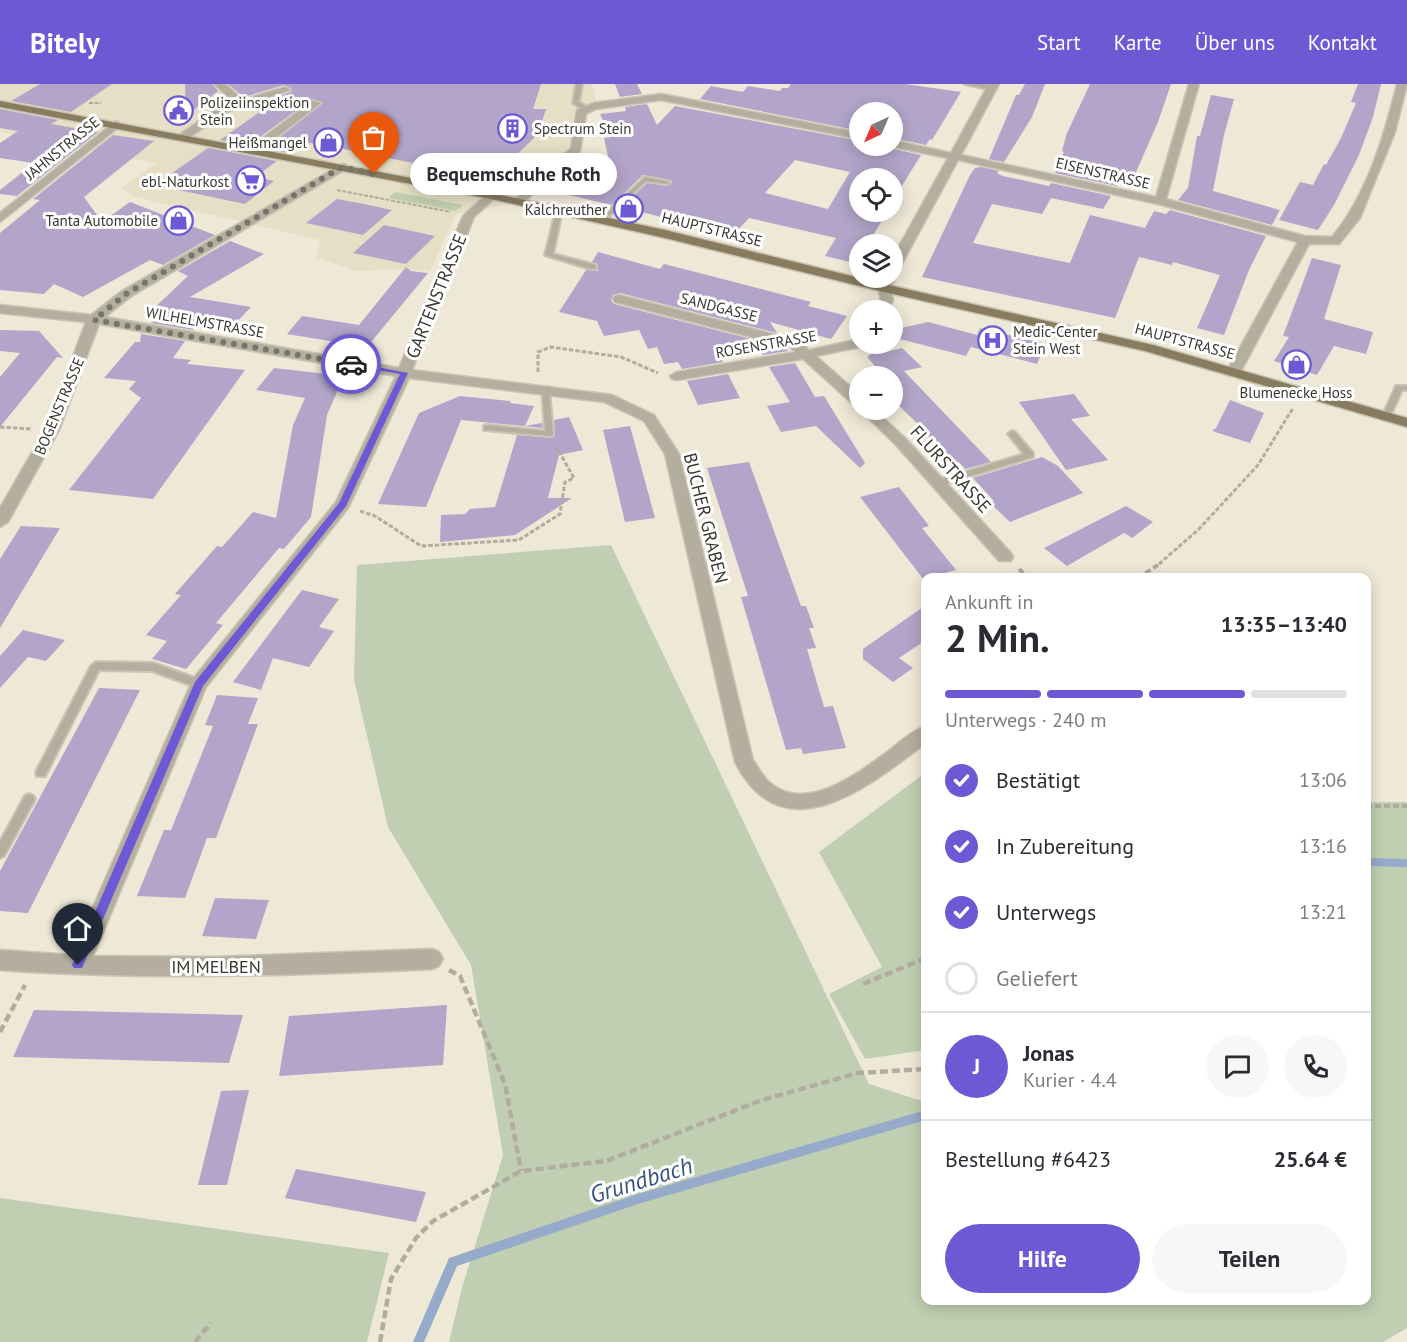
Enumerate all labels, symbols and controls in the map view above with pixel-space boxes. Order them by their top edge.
text: Bitely [30,24,100,61]
text: Start [1037,29,1081,56]
text: Karte [1114,29,1162,56]
text: Über uns [1195,29,1275,56]
text: Kontakt [1308,29,1377,56]
place label: Polizeiinspektion Stein [200,93,309,129]
public building icon: Polizeiinspektion Stein [163,95,195,127]
north arrow [849,102,903,156]
map controls [849,102,903,420]
street label: JAHNSTRASSE [20,112,103,185]
pin [348,112,399,174]
building icon: Spectrum Stein [497,112,529,144]
place label: Spectrum Stein [534,119,632,138]
icon: bag [357,121,390,154]
shop icon: Heißmangel [312,126,344,158]
place label: Heißmangel [229,133,308,152]
callout: Bequemschuhe Roth [410,153,617,195]
street label: EISENSTRASSE [1054,153,1152,193]
text: Bequemschuhe Roth [426,161,601,187]
supermarket icon: ebl-Naturkost [234,165,266,197]
button: locate [849,168,903,222]
place label: ebl-Naturkost [141,172,229,191]
shop icon: Kalchreuther [612,193,644,225]
place label: Kalchreuther [525,200,607,219]
shop icon: Tanta Automobile [163,204,195,236]
street label: HAUPTSTRASSE [660,207,764,251]
place label: Tanta Automobile [45,211,158,230]
street label: GARTENSTRASSE [401,230,471,362]
button: layers [849,234,903,288]
street label: SANDGASSE [679,288,759,326]
button: + [849,300,903,354]
street label: WILHELMSTRASSE [144,302,266,342]
street label: HAUPTSTRASSE [1133,319,1237,363]
place label: Medic-Center Stein West [1013,322,1098,358]
hospital icon: Medic-Center Stein West [976,324,1008,356]
street label: ROSENSTRASSE [714,326,818,362]
courier [321,334,381,394]
icon: car [335,348,368,381]
shop icon: Blumenecke Hoss [1280,349,1312,381]
street label: BOGENSTRASSE [30,354,88,458]
button: − [849,366,903,420]
place label: Blumenecke Hoss [1240,383,1352,402]
street label: FLURSTRASSE [906,420,996,518]
street label: BUCHER GRABEN [679,450,733,586]
text: Ankunft in [945,589,1033,615]
text: 13:35–13:40 [1221,610,1347,638]
text: 2 Min. [945,612,1050,663]
text: Unterwegs · 240 m [945,707,1106,733]
icon: check [945,764,978,797]
text: Bestätigt [996,766,1080,794]
text: 13:06 [1299,767,1347,793]
icon: check [945,830,978,863]
text: In Zubereitung [996,832,1134,860]
text: 13:16 [1299,833,1347,859]
icon: check [945,896,978,929]
text: Unterwegs [996,898,1096,926]
text: 13:21 [1299,899,1347,925]
pin [52,903,103,965]
icon: home [61,912,94,945]
street label: IM MELBEN [171,955,261,978]
text: Geliefert [996,964,1078,992]
button: chat [1206,1035,1269,1098]
button: phone [1284,1035,1347,1098]
text: Jonas [1023,1039,1074,1067]
text: J [973,1052,980,1080]
text: Kurier · 4.4 [1023,1067,1117,1093]
text: Bestellung #6423 [945,1145,1111,1173]
text: 25.64 € [1274,1145,1347,1173]
water label: Grundbach [586,1150,696,1210]
button: Hilfe [945,1224,1140,1293]
button: Teilen [1152,1224,1347,1293]

